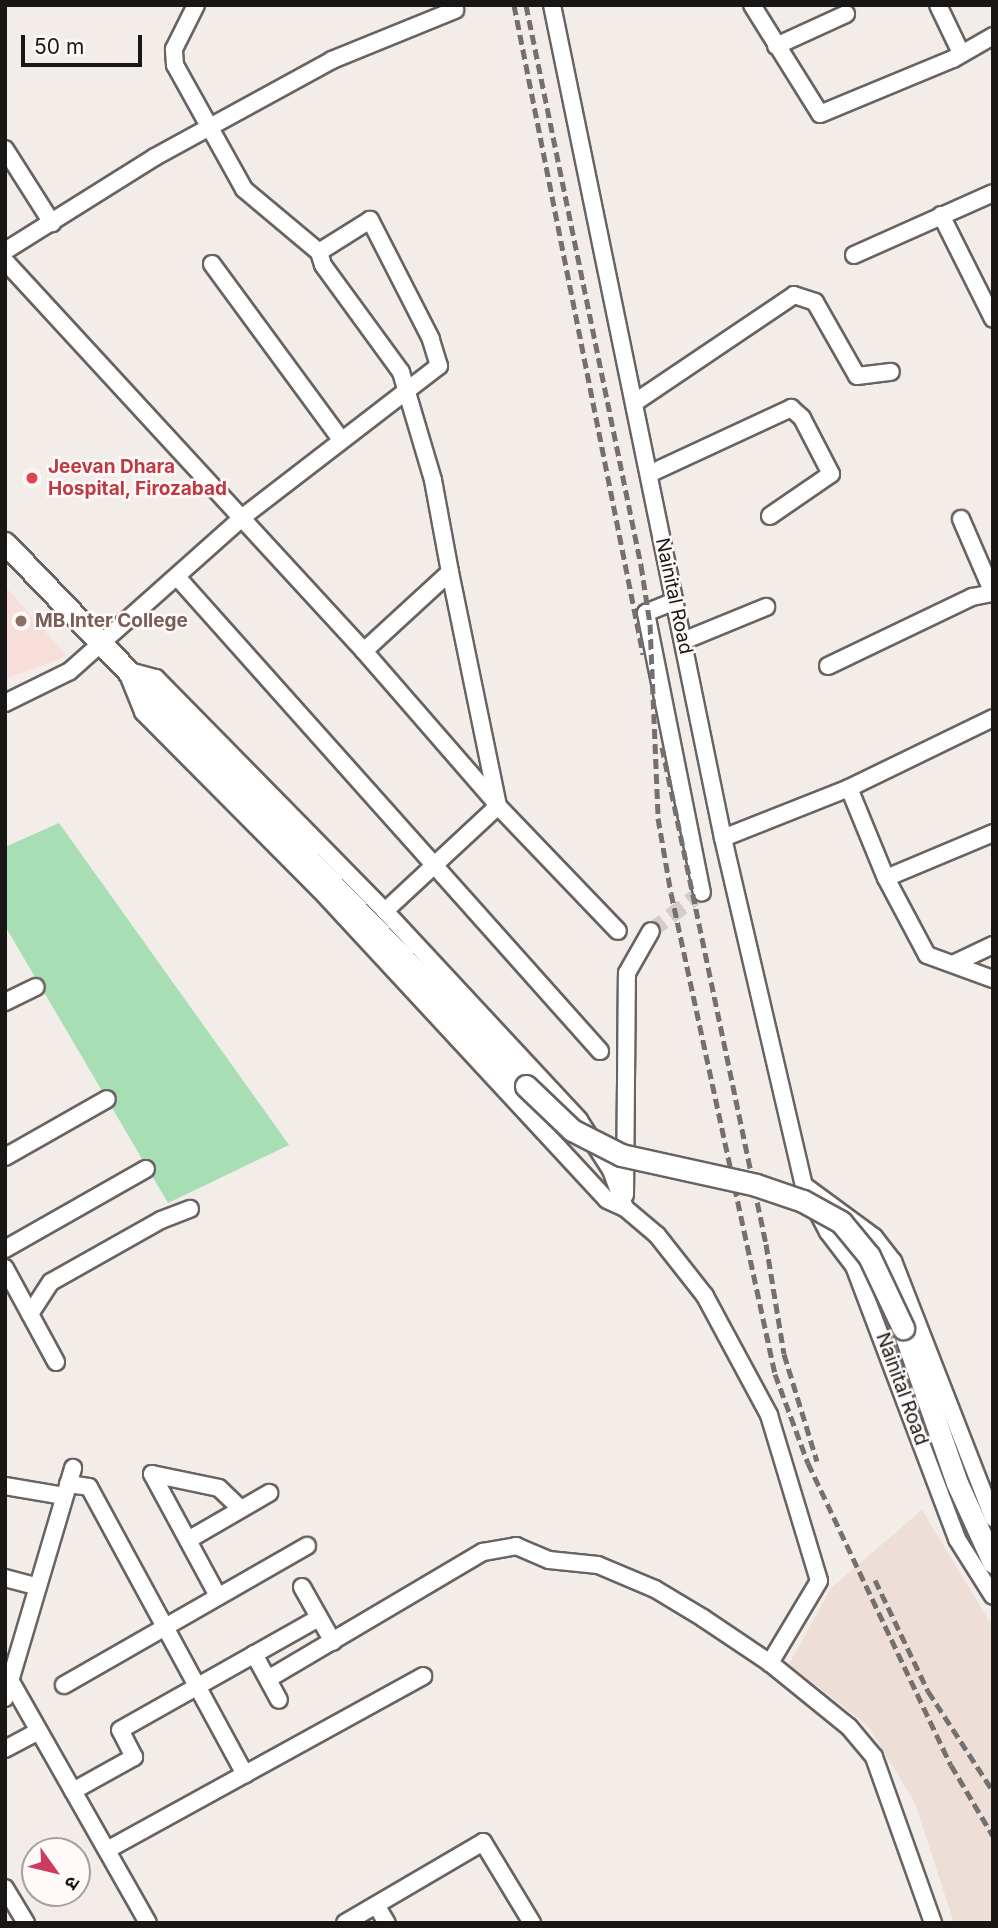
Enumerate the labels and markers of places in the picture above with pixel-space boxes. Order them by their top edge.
place label: Jeevan Dhara Hospital, Firozabad [48,456,228,500]
marker: Jeevan Dhara Hospital, Firozabad [22,468,42,488]
place label: MB Inter College [35,610,188,632]
marker: MB Inter College [13,613,29,629]

